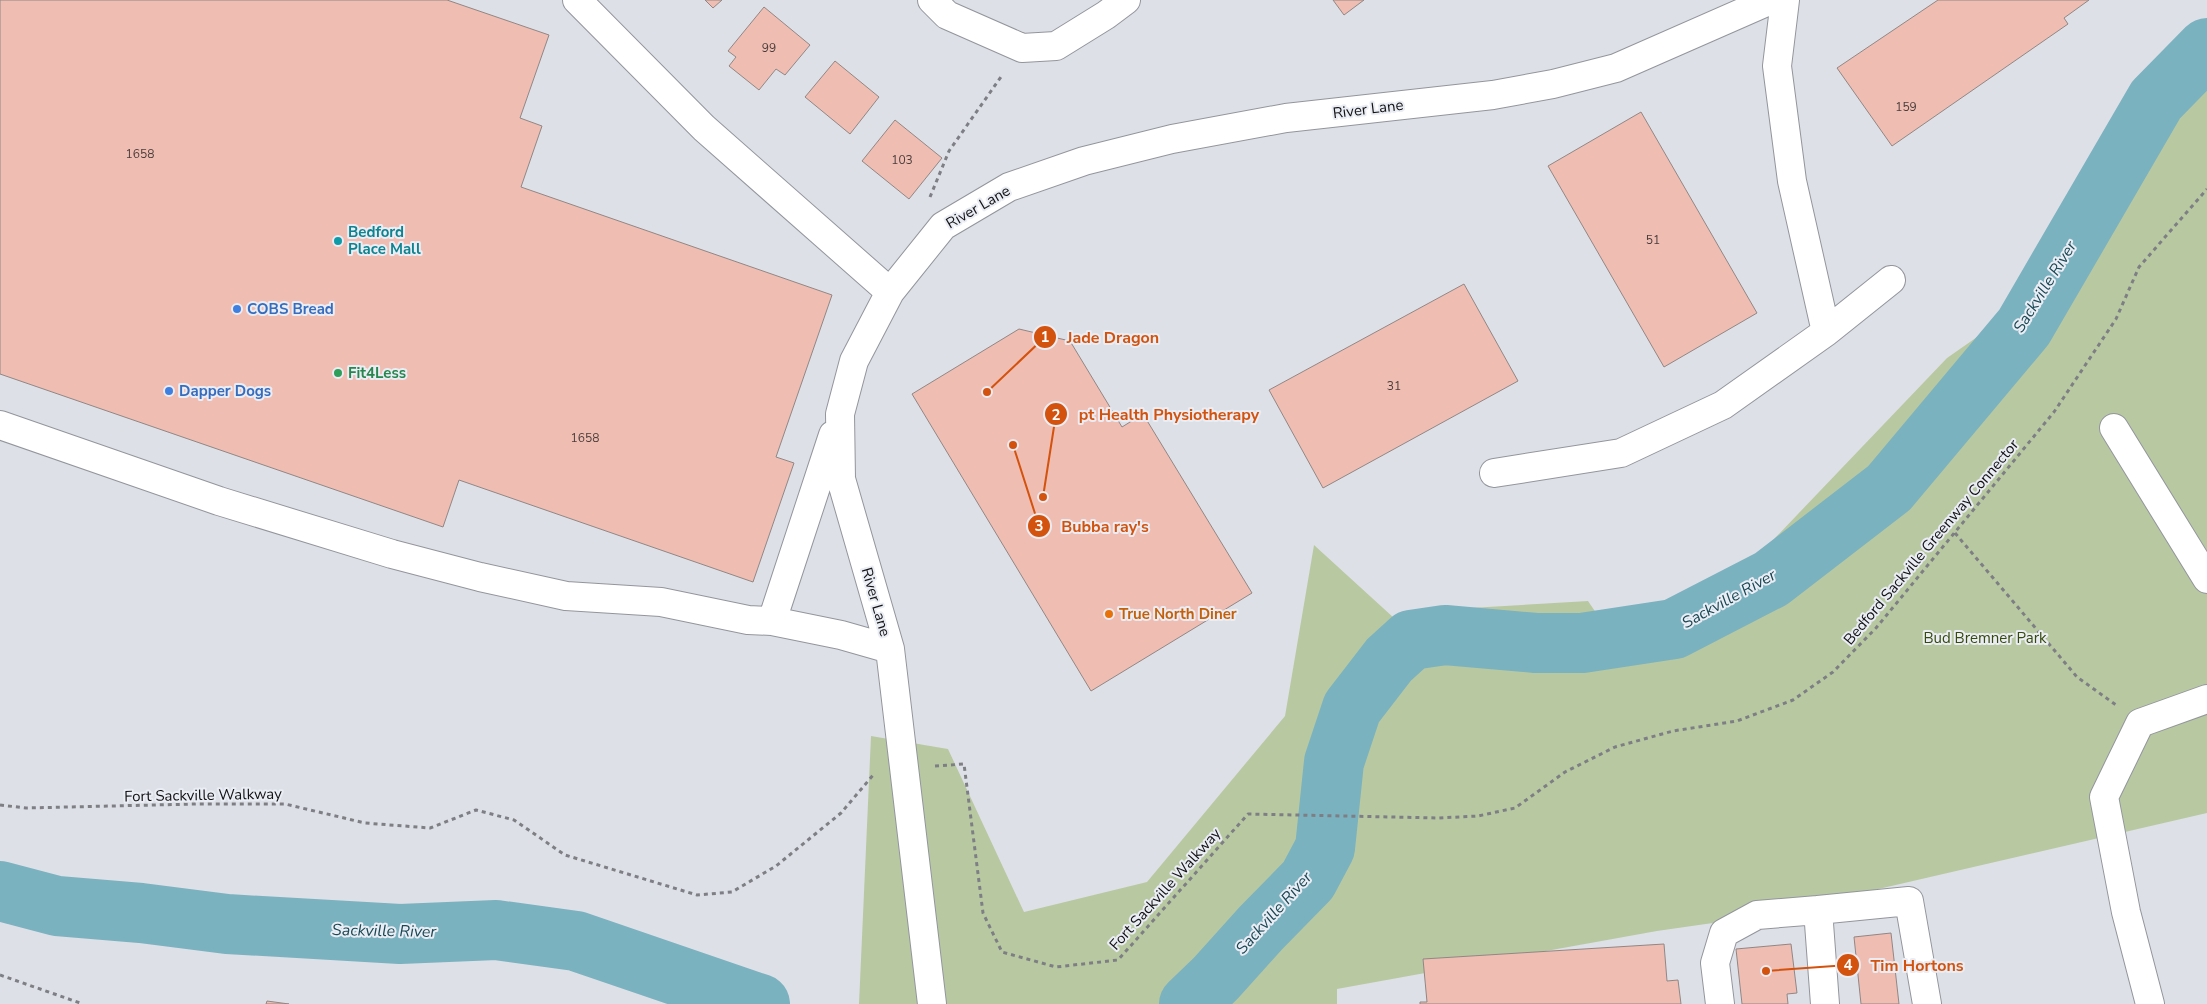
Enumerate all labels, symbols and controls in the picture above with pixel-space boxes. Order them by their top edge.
house number: 99 [762,40,776,56]
street label: River Lane [1332,95,1404,123]
house number: 159 [1895,99,1917,115]
house number: 1658 [126,146,154,162]
house number: 103 [891,152,913,168]
street label: River Lane [942,181,1014,233]
place label: Bedford Place Mall [348,222,421,259]
house number: 51 [1646,232,1660,248]
marker: Bedford Place Mall [332,235,344,247]
water label: Sackville River [2008,236,2083,337]
place label: COBS Bread [247,299,334,319]
marker: COBS Bread [231,303,243,315]
callout: Jade Dragon [1032,321,1169,352]
text: 1 [1040,327,1050,347]
text: Jade Dragon [1066,327,1159,349]
place label: Fit4Less [348,363,406,383]
marker: Fit4Less [332,367,344,379]
house number: 31 [1387,378,1401,394]
place label: Dapper Dogs [179,381,271,401]
marker: Dapper Dogs [163,385,175,397]
callout: pt Health Physiotherapy [1044,399,1269,430]
text: pt Health Physiotherapy [1079,404,1260,426]
text: 2 [1051,405,1061,425]
house number: 1658 [571,430,599,446]
street label: Bedford Sackville Greenway Connector [1839,435,2023,649]
callout: Bubba ray's [1027,510,1159,541]
text: 3 [1034,516,1044,536]
text: Bubba ray's [1061,516,1149,538]
water label: Sackville River [1678,564,1781,634]
street label: River Lane [857,565,895,639]
place label: True North Diner [1119,604,1237,624]
marker: True North Diner [1103,608,1115,620]
park label: Bud Bremner Park [1923,628,2047,648]
street label: Fort Sackville Walkway [124,784,282,806]
street label: Fort Sackville Walkway [1105,823,1225,954]
water label: Sackville River [1231,866,1318,959]
water label: Sackville River [332,919,438,943]
callout: Tim Hortons [1835,950,1973,981]
text: 4 [1843,955,1853,975]
text: Tim Hortons [1870,955,1964,977]

